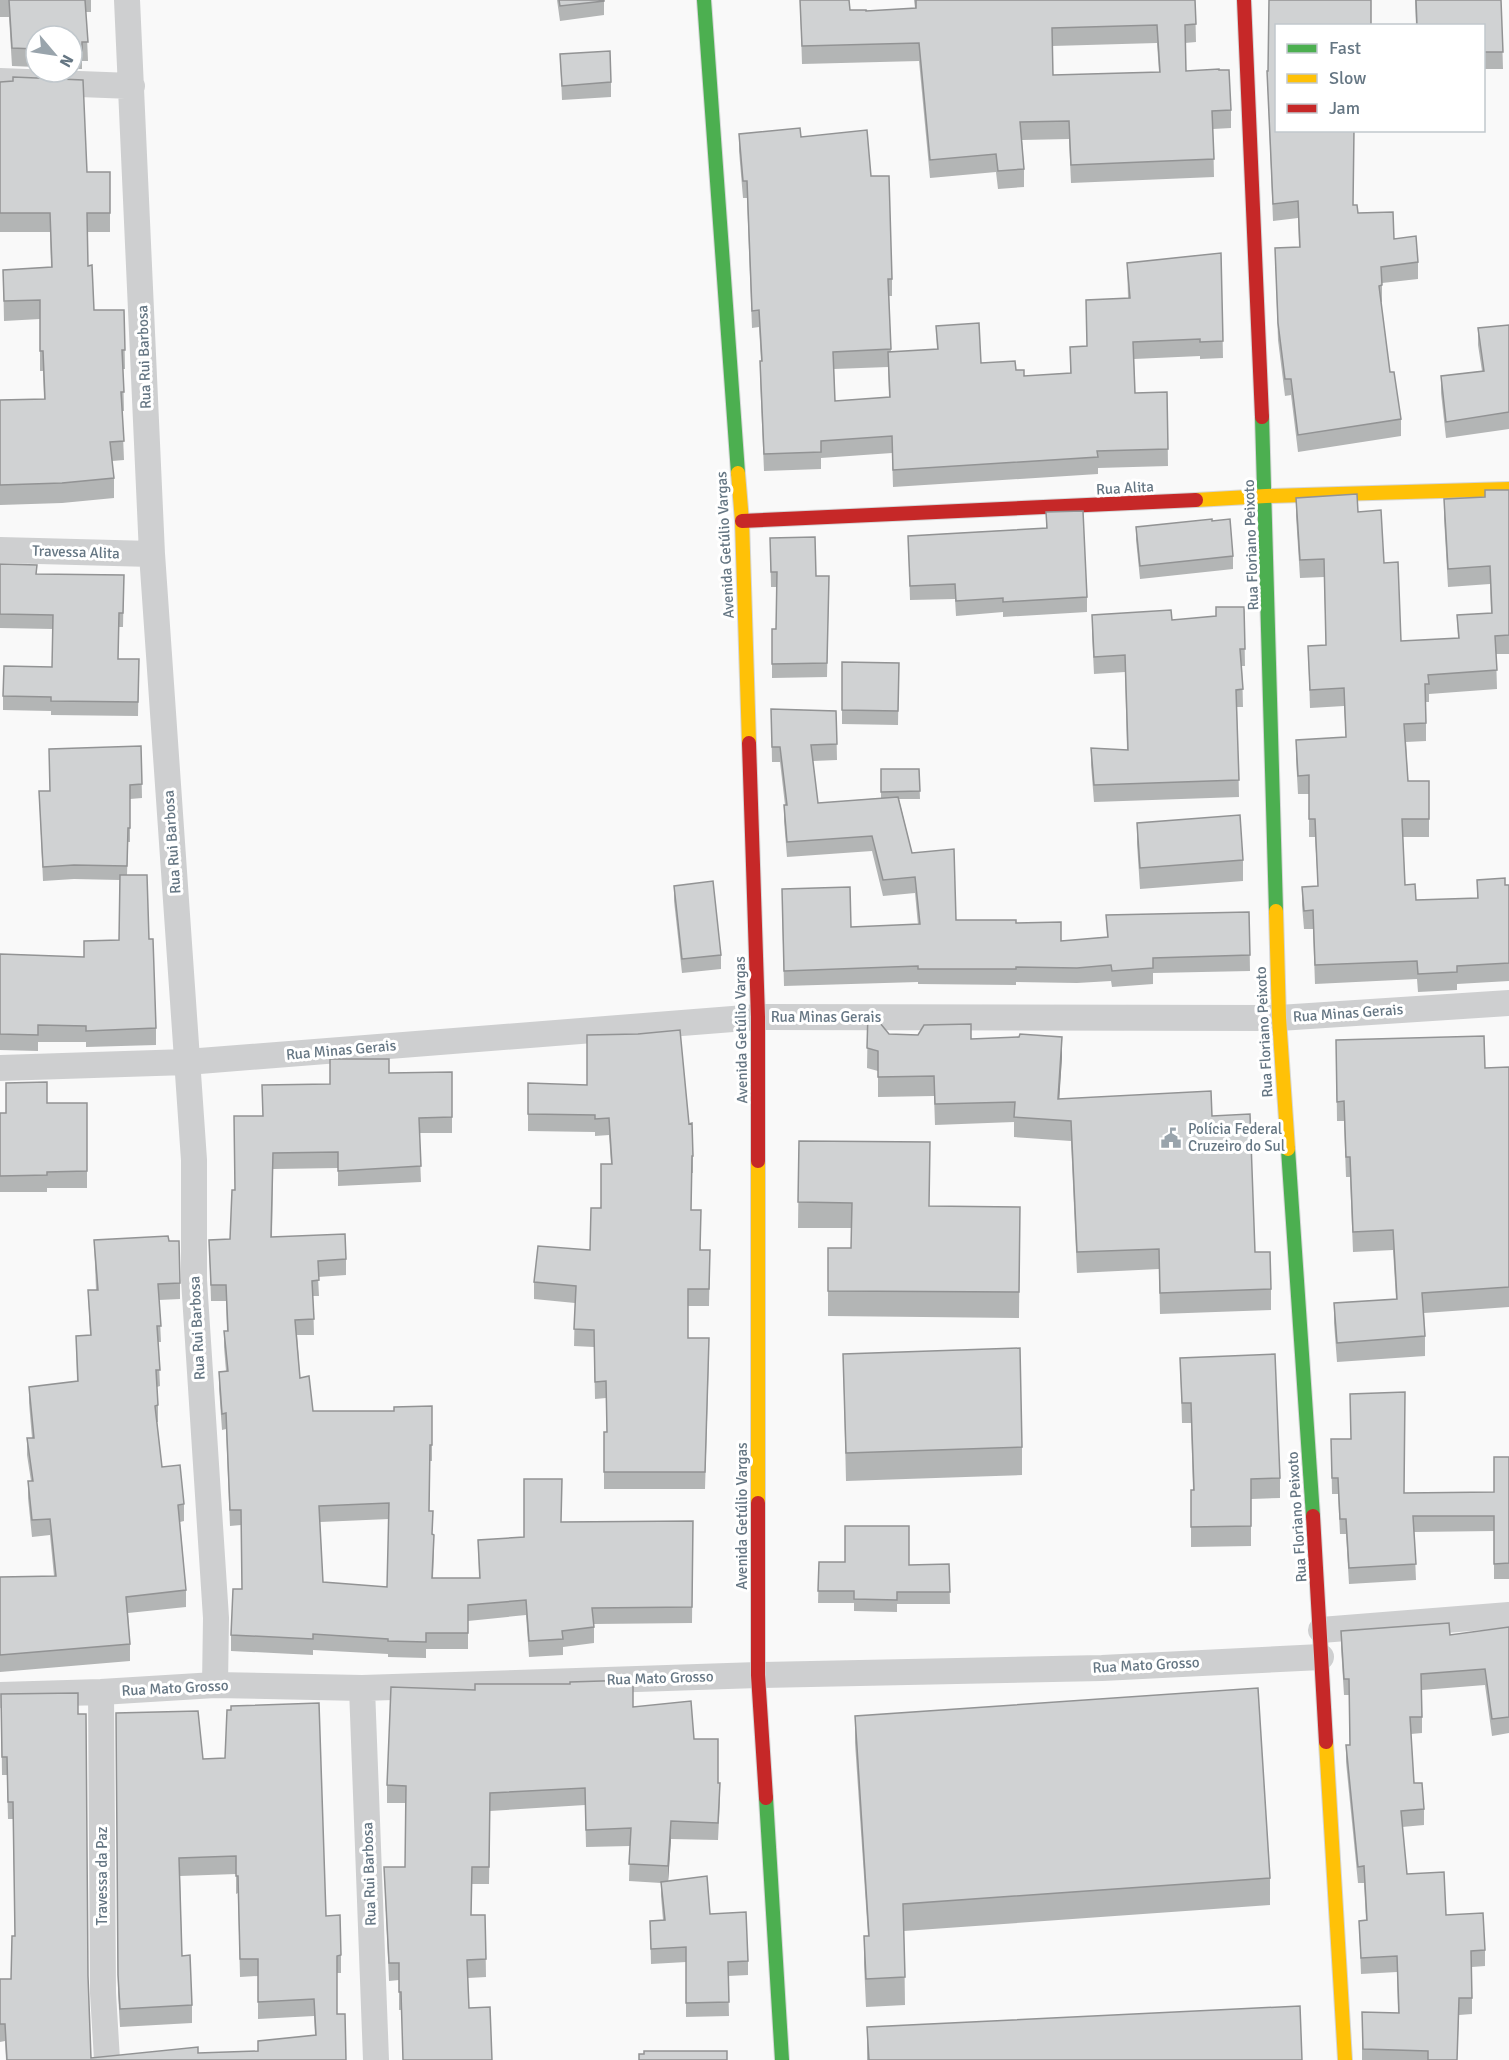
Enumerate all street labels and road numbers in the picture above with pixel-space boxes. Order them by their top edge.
street label: Rua Rui Barbosa [133,305,155,409]
street label: Avenida Getúlio Vargas [712,471,738,619]
street label: Rua Alita [1096,477,1154,499]
street label: Rua Floriano Peixoto [1240,479,1262,611]
street label: Travessa Alita [32,541,120,563]
street label: Rua Rui Barbosa [159,789,185,895]
street label: Avenida Getúlio Vargas [731,956,751,1104]
street label: Rua Floriano Peixoto [1252,966,1276,1098]
street label: Rua Minas Gerais [1292,1000,1404,1026]
street label: Rua Minas Gerais [771,1008,882,1026]
street label: Rua Minas Gerais [285,1036,397,1064]
street label: Rua Rui Barbosa [185,1276,209,1380]
street label: Avenida Getúlio Vargas [733,1442,751,1590]
street label: Rua Floriano Peixoto [1283,1451,1311,1583]
street label: Rua Mato Grosso [1092,1653,1200,1677]
street label: Rua Mato Grosso [606,1667,714,1689]
street label: Rua Mato Grosso [121,1676,229,1700]
street label: Rua Rui Barbosa [358,1822,380,1926]
street label: Travessa da Paz [93,1826,111,1925]

